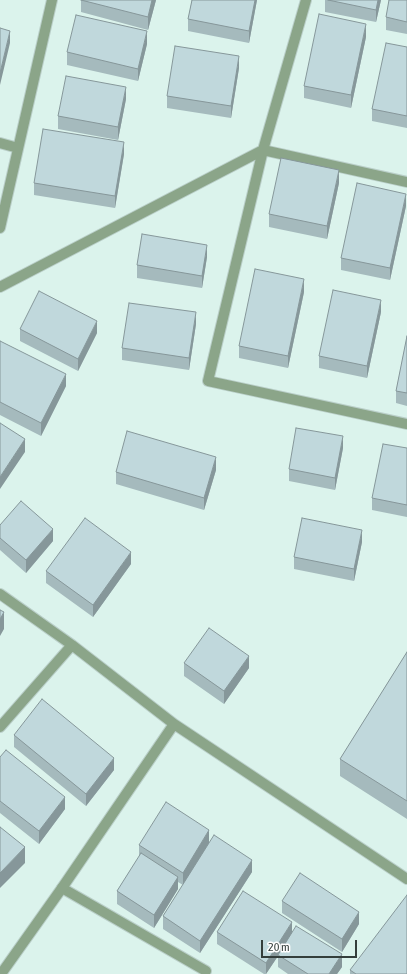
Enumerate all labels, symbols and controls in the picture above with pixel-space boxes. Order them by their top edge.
scale bar [263,932,359,958]
text: 20 m [268,940,290,954]

